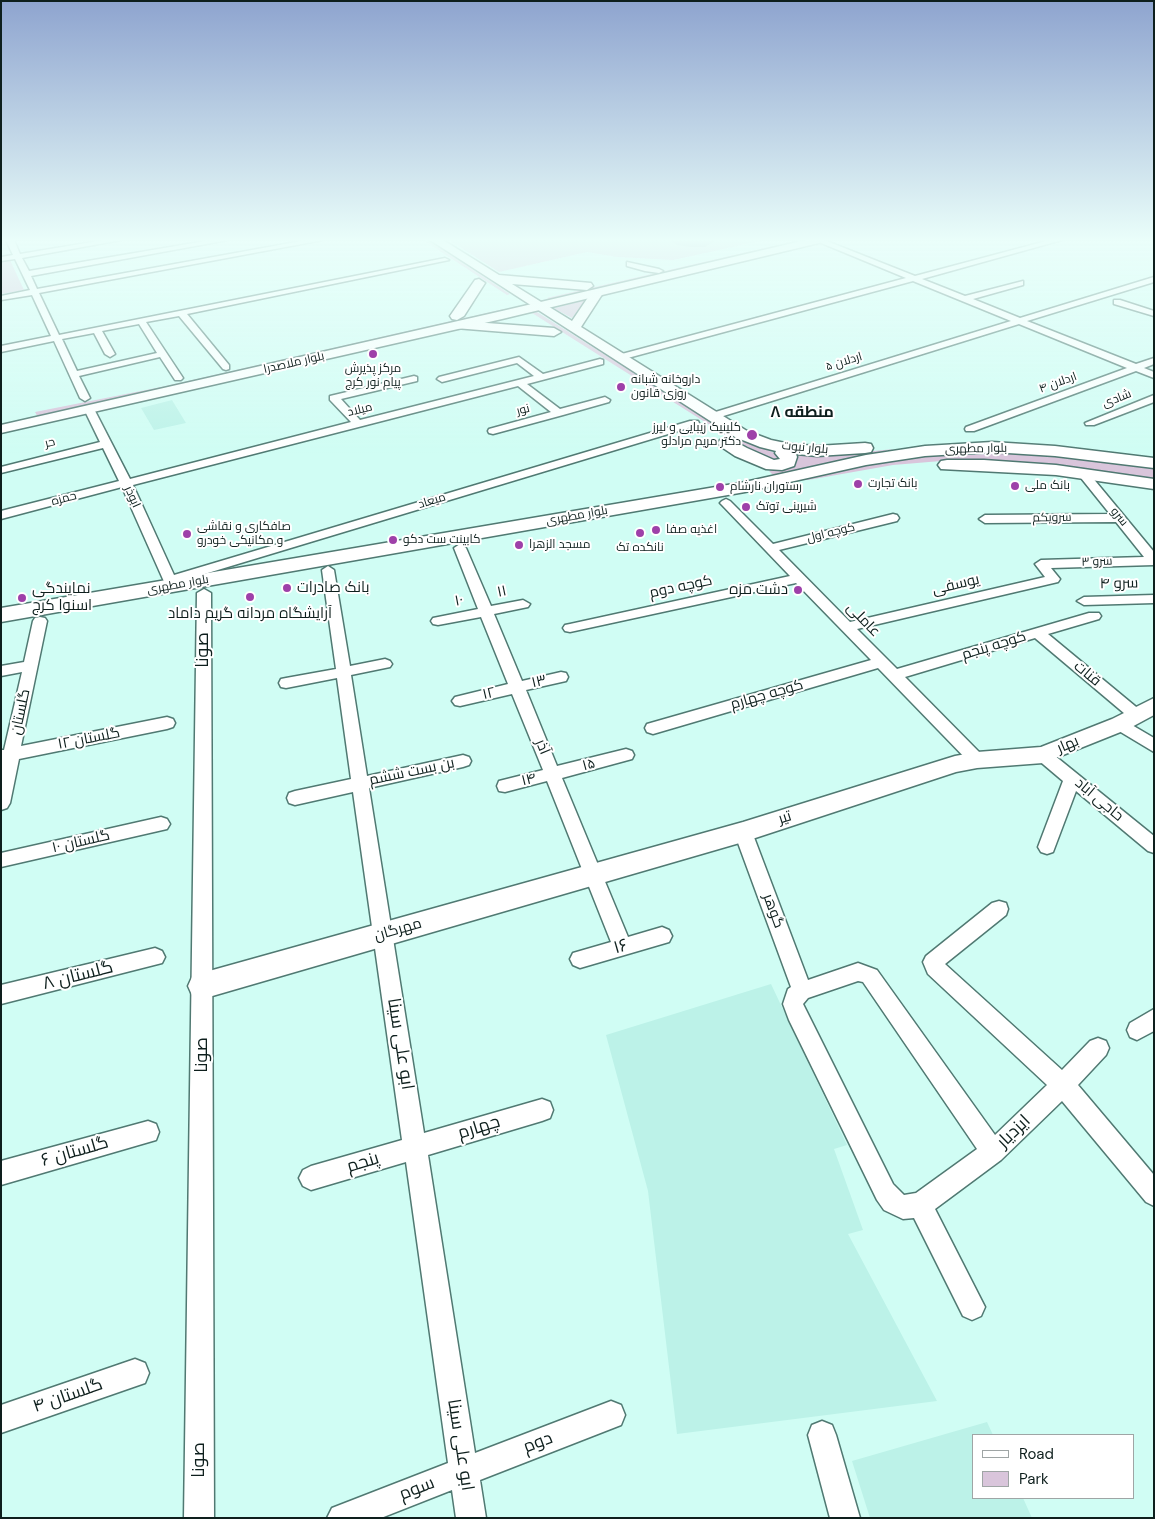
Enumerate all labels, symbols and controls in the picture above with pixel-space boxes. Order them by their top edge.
marker: مرکز پذیرش پیام نور کرج [367,348,379,360]
street label: بلوار ملاصدرا [262,349,326,377]
street label: اردلان ۵ [824,350,864,374]
place label: مرکز پذیرش پیام نور کرج [345,362,401,390]
street label: اردلان ۴ [1037,370,1079,396]
place label: داروخانه شبانه روزی قانون [631,373,700,401]
marker: داروخانه شبانه روزی قانون [615,381,627,393]
street label: شادی [1100,387,1134,411]
street label: میلاد [346,400,374,420]
street label: نور [515,401,531,419]
district label: منطقه ۸ [770,403,834,423]
place label: کلینیک زیبایی و لیرز دکتر مریم مرادلو [652,421,741,449]
marker: کلینیک زیبایی و لیرز دکتر مریم مرادلو [745,428,759,442]
street label: حر [43,435,57,451]
street label: بلوار نبوت [781,439,829,457]
street label: بلوار مطهری [945,441,1007,457]
place label: بانک تجارت [868,477,918,491]
marker: بانک تجارت [852,478,864,490]
place label: بانک ملی [1025,479,1070,493]
place label: رستوران نارشام [730,480,802,494]
marker: بانک ملی [1009,480,1021,492]
marker: رستوران نارشام [714,481,726,493]
street label: ابوذر [121,484,143,510]
street label: حمزه [50,489,78,509]
street label: میعاد [416,490,448,512]
place label: شیرینی توتک [756,500,817,514]
marker: شیرینی توتک [740,501,752,513]
street label: بلوار مطهری [545,503,609,529]
street label: سرو [1107,505,1131,529]
street label: سرویکم [1032,510,1072,526]
place label: صافکاری و نقاشی و مکانیکی خودرو [197,520,291,548]
street label: کوچه اول [805,520,857,546]
place label: اغذیه صفا [666,523,717,537]
marker: اغذیه صفا [650,524,662,536]
marker: نانکده تک [634,527,646,539]
marker: صافکاری و نقاشی و مکانیکی خودرو [181,528,193,540]
place label: کابینت ست دکو [403,533,480,547]
marker: کابینت ست دکو [387,534,399,546]
place label: مسجد الزهرا [529,538,590,552]
marker: مسجد الزهرا [513,539,525,551]
place label: نانکده تک [616,541,664,555]
street label: سرو ۳ [1081,554,1113,570]
street label: یوسفی [931,571,981,599]
street label: بلوار مطهری [146,572,210,598]
street label: کوچه دوم [648,572,714,602]
street label: سرو ۴ [1099,575,1139,593]
place label: بانک صادرات [297,579,369,597]
place label: نمایندگی اسنوا کرج [32,580,92,615]
place label: دشت مزه [729,581,788,599]
marker: بانک صادرات [281,582,293,594]
street label: ۱۱ [496,582,508,602]
marker: دشت مزه [792,584,804,596]
marker: آرایشگاه مردانه گریم داماد [244,591,256,603]
street label: ۱۰ [453,591,465,611]
marker: نمایندگی اسنوا کرج [16,592,28,604]
street label: عاملی [842,599,884,641]
place label: آرایشگاه مردانه گریم داماد [168,605,332,623]
street label: کوچه پنجم [960,628,1028,664]
street label: صونا [192,632,214,668]
street label: قنات [1070,658,1104,690]
street label: ۱۳ [530,672,548,692]
street label: کوچه چهارم [728,676,806,714]
street label: ۱۲ [481,684,497,704]
street label: گلستان [7,687,35,737]
street label: گلستان ۱۲ [56,724,122,754]
street label: بهار [1054,732,1082,758]
street label: آذر [531,737,553,757]
street label: بن بست ششم [368,754,456,790]
street label: ۱۵ [580,755,598,775]
street label: ۱۴ [520,770,538,790]
street label: حاجی آباد [1071,774,1127,826]
street label: تیر [776,807,794,829]
street label: گلستان ۱۰ [50,827,112,857]
street label: گوهر [759,891,787,931]
street label: مهرگان [372,915,424,945]
street label: ۱۶ [611,935,631,959]
street label: گلستان ۸ [41,957,115,995]
street label: ابو علی سینا [382,997,418,1091]
street label: صونا [191,1037,213,1073]
street label: چهارم [455,1111,503,1145]
street label: ایزدیار [993,1111,1035,1153]
street label: گلستان ۶ [39,1132,111,1172]
street label: پنجم [344,1148,382,1178]
street label: گلستان ۴ [30,1374,106,1418]
street label: ابو علی سینا [442,1398,478,1492]
street label: دوم [520,1428,556,1458]
legend [972,1434,1135,1499]
street label: صونا [188,1442,210,1478]
text: Road [1019,1444,1054,1464]
text: Park [1019,1469,1049,1489]
street label: سوم [396,1472,438,1506]

